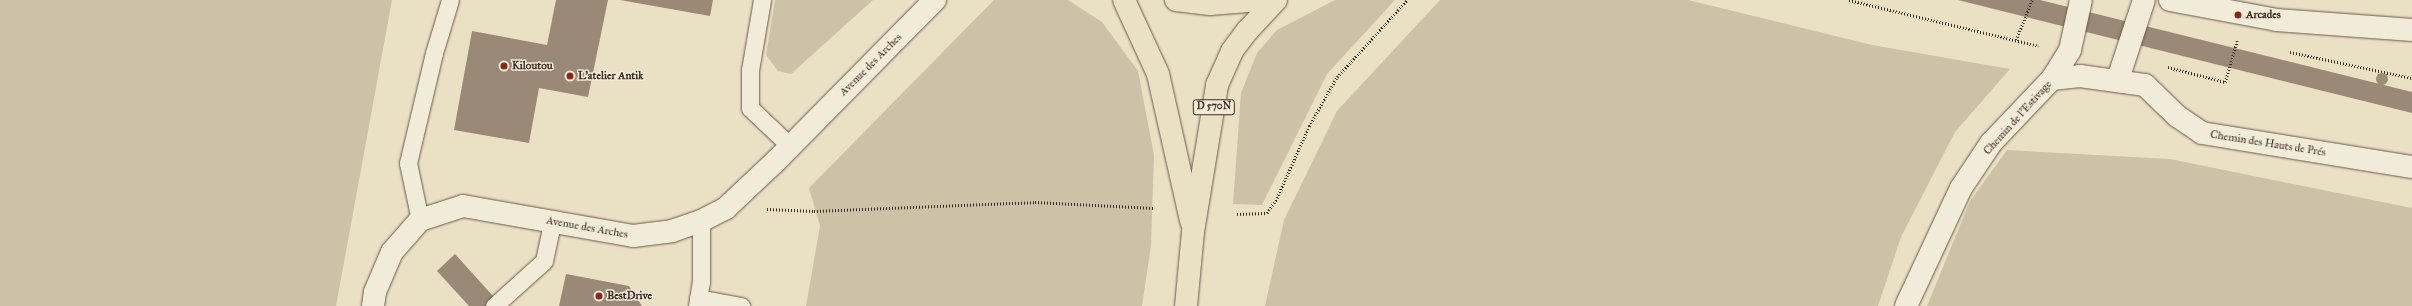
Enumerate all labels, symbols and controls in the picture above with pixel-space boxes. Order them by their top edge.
place label: Arcades [2246,8,2281,22]
marker: Arcades [2233,10,2243,20]
street label: Avenue des Arches [837,31,905,99]
place label: Kiloutou [512,59,553,73]
marker: Kiloutou [499,61,509,71]
place label: L'atelier Antik [578,69,643,83]
marker: L'atelier Antik [565,71,575,81]
street label: Chemin de l'Estivage [1981,78,2055,158]
road number: D 570N [1192,99,1236,115]
street label: Chemin des Hauts de Prés [2209,128,2327,160]
street label: Avenue des Arches [545,214,629,242]
place label: BestDrive [607,289,652,303]
marker: BestDrive [594,291,604,301]

